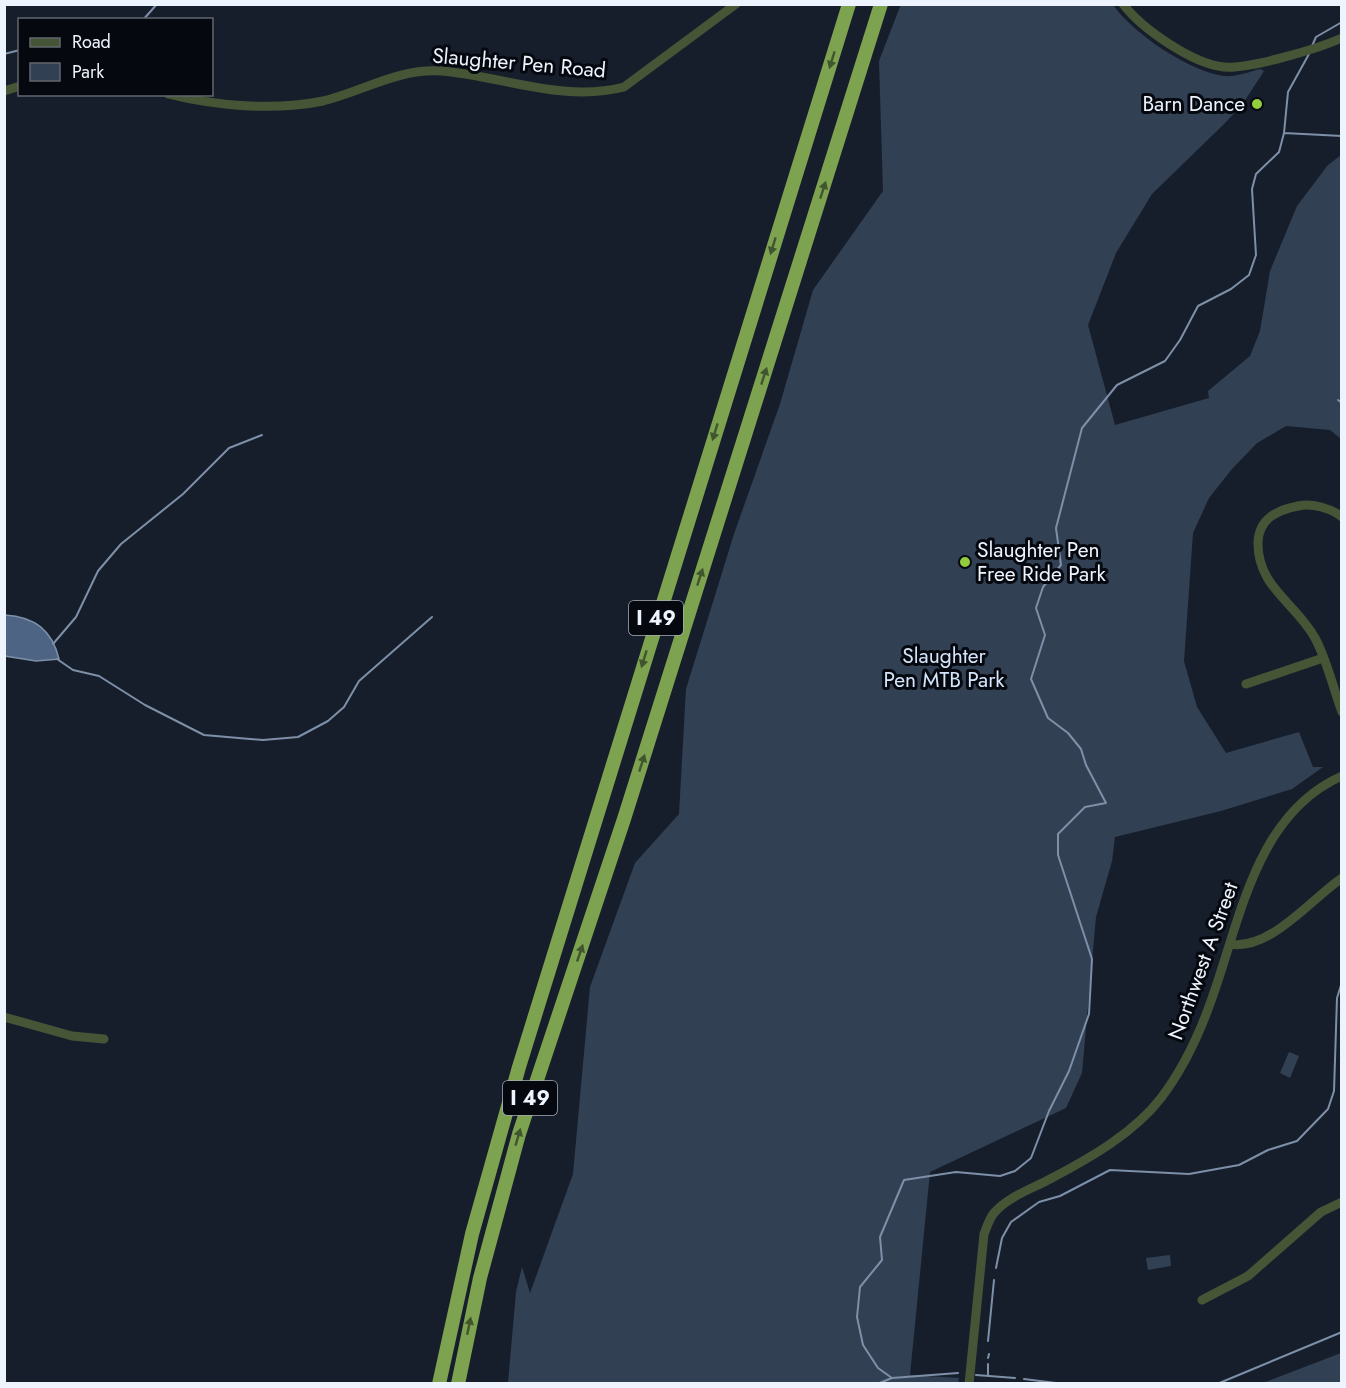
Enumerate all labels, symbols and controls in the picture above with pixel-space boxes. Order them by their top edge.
legend [18,18,213,96]
text: Road [72,29,111,55]
street label: Slaughter Pen Road [431,40,607,86]
one-way arrow [827,51,836,69]
text: Park [72,59,104,85]
place label: Barn Dance [1142,89,1245,119]
marker: Barn Dance [1250,97,1264,111]
one-way arrow [818,181,828,199]
one-way arrow [768,237,777,255]
one-way arrow [760,367,769,385]
one-way arrow [709,423,719,441]
place label: Slaughter Pen Free Ride Park [977,535,1106,589]
marker: Slaughter Pen Free Ride Park [958,555,972,569]
one-way arrow [696,568,705,586]
road number: I 49 [629,601,683,635]
park label: Slaughter Pen MTB Park [883,641,1005,695]
one-way arrow [639,650,648,668]
one-way arrow [638,754,647,772]
street label: Northwest A Street [1161,878,1245,1044]
one-way arrow [575,943,585,961]
road number: I 49 [503,1081,557,1115]
one-way arrow [514,1128,523,1146]
one-way arrow [465,1316,474,1335]

